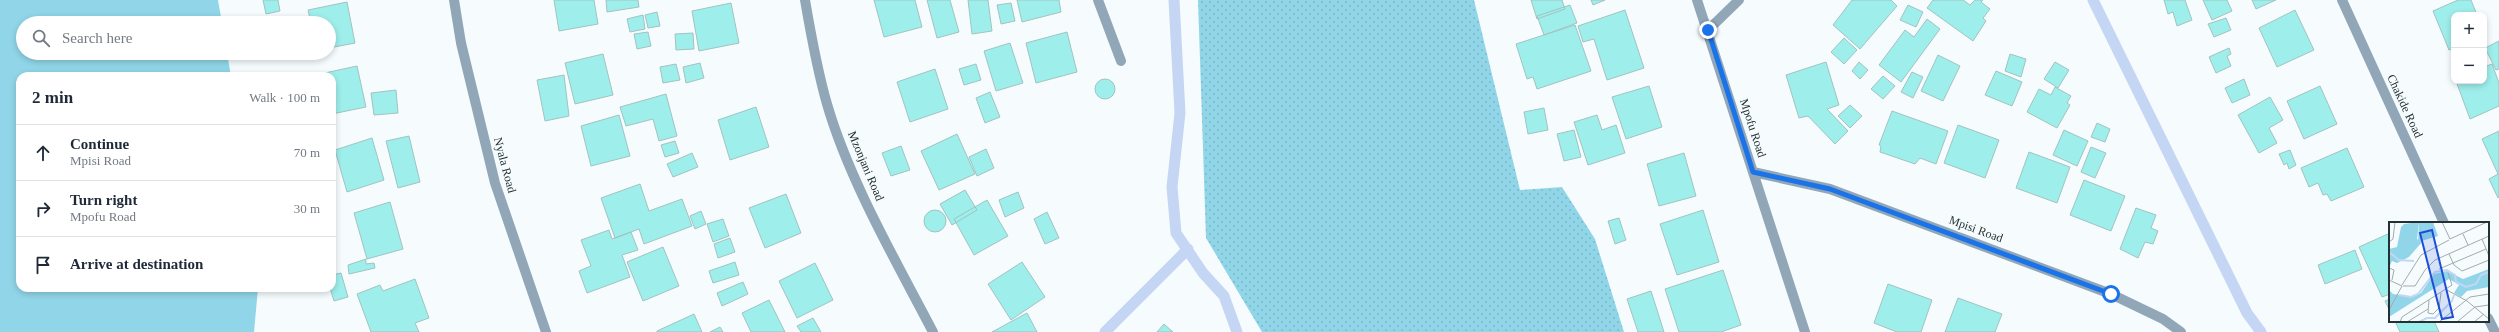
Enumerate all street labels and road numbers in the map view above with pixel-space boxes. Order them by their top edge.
street label: Chakide Road [2384,72,2426,140]
street label: Mpofu Road [1737,97,1769,159]
street label: Mzonjani Road [845,129,887,203]
street label: Nyala Road [491,136,519,194]
street label: Mpisi Road [1947,213,2005,245]

